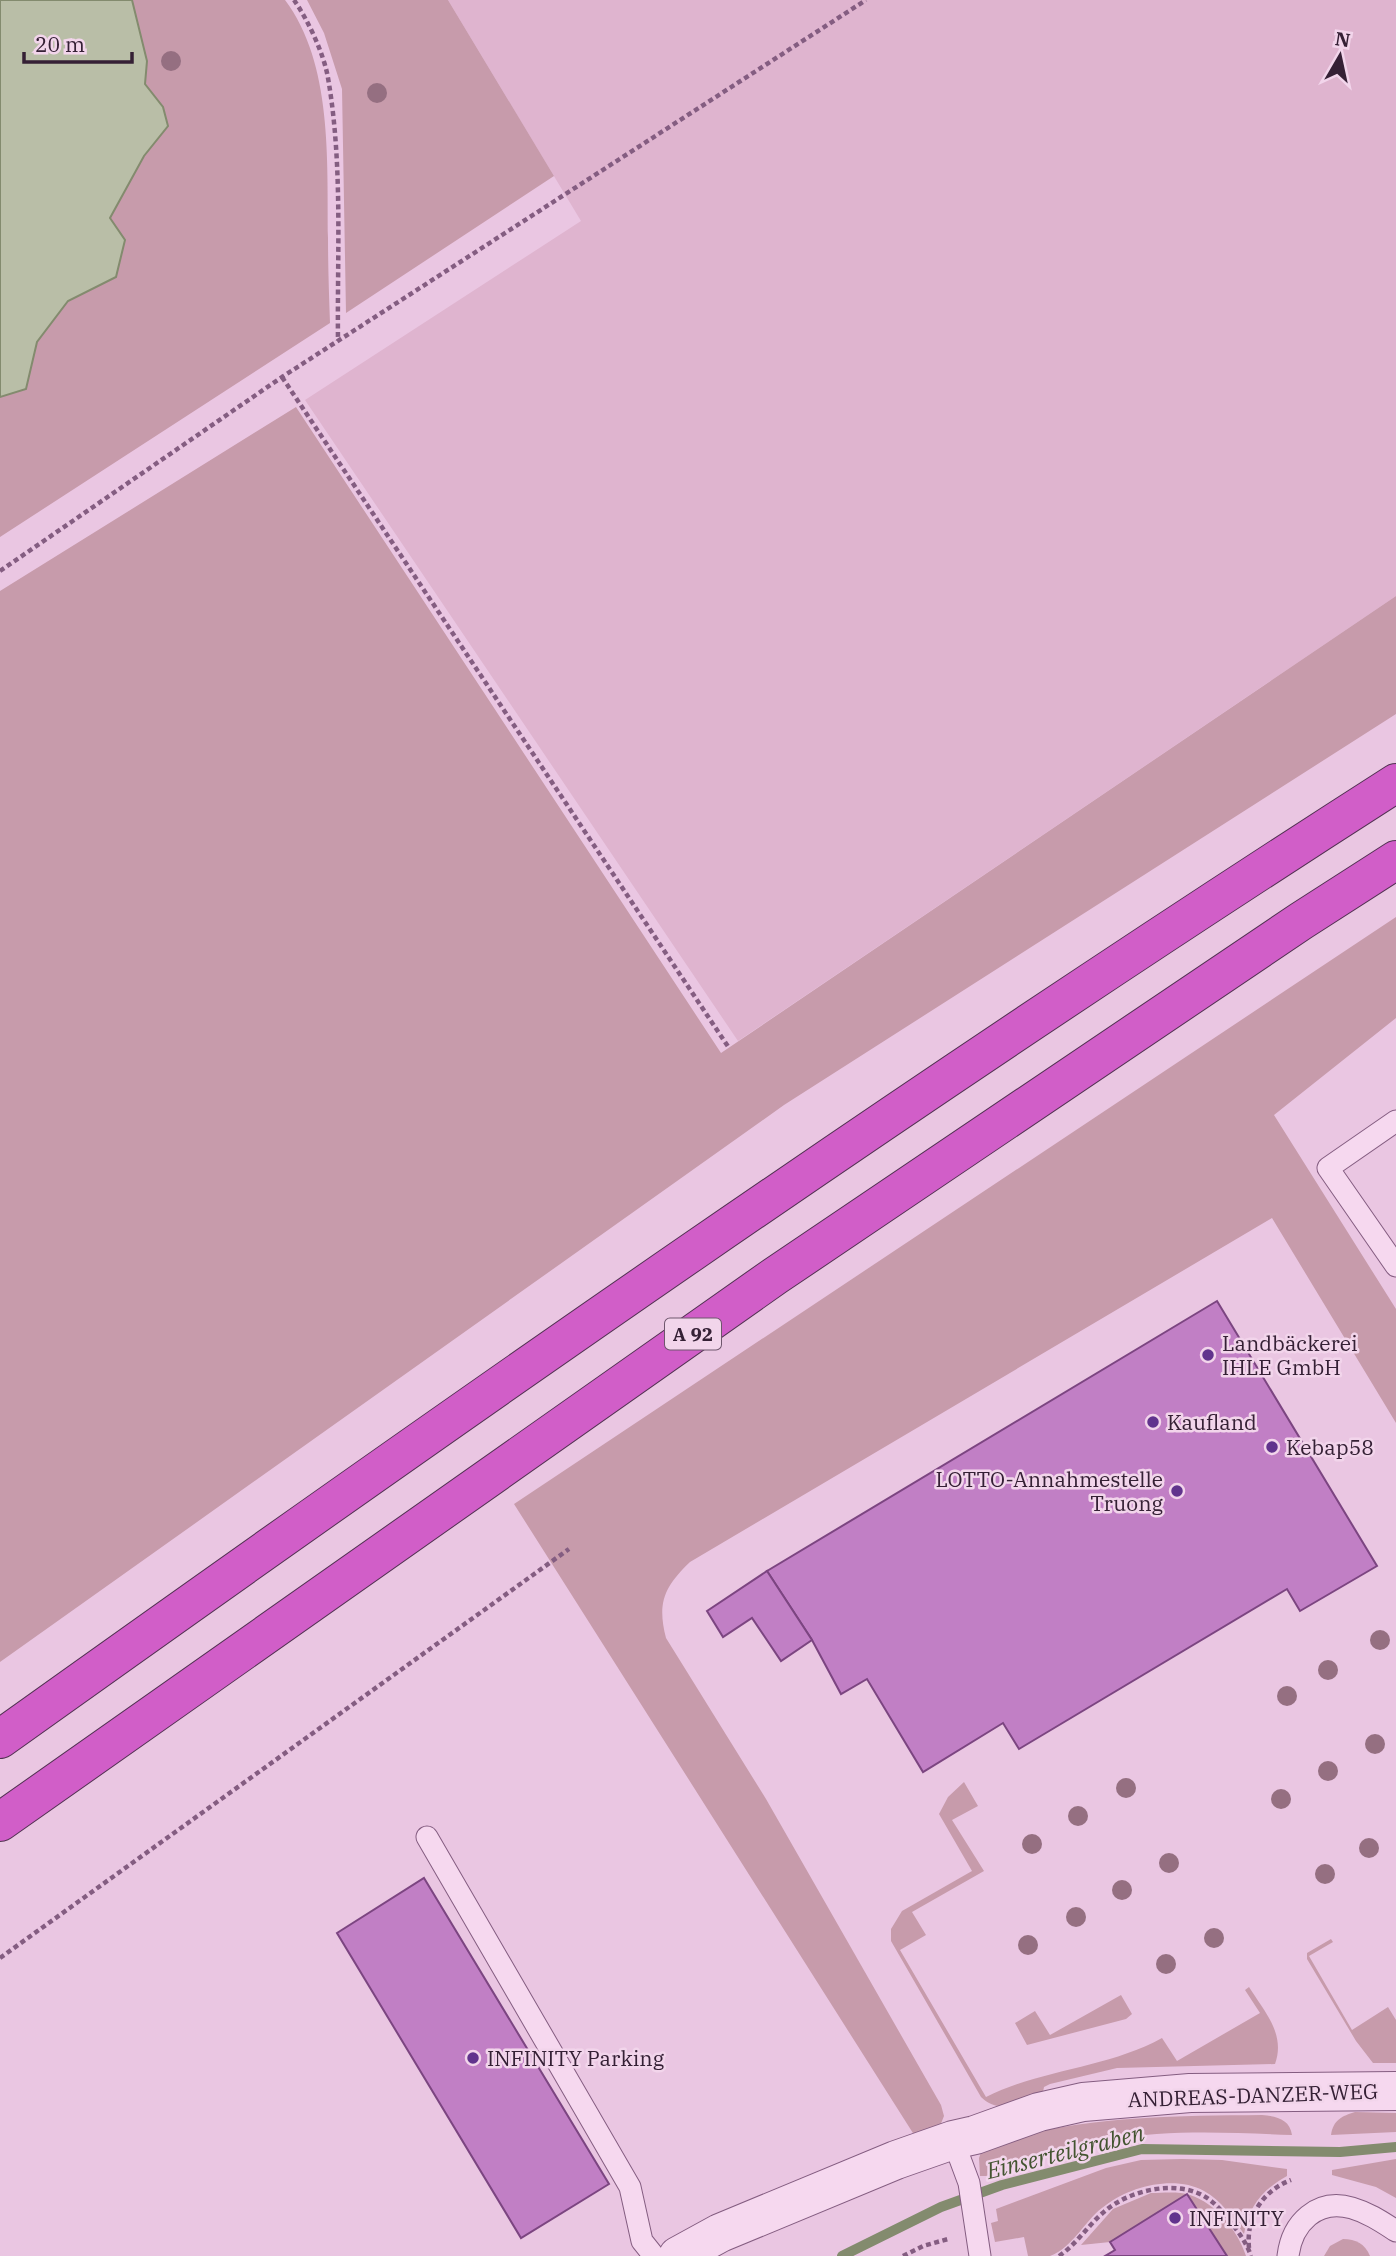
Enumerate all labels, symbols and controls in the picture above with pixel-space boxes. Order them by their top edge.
scale bar [24,21,133,65]
north arrow [1305,21,1375,91]
text: N [1333,26,1352,52]
text: 20 m [35,30,85,58]
road number: A 92 [665,1318,721,1350]
place label: Landbäckerei IHLE GmbH [1222,1329,1358,1381]
marker: Landbäckerei IHLE GmbH [1200,1347,1216,1363]
place label: Kaufland [1167,1408,1257,1436]
marker: Kaufland [1145,1414,1161,1430]
place label: Kebap58 [1286,1433,1374,1461]
marker: Kebap58 [1264,1439,1280,1455]
place label: LOTTO-Annahmestelle Truong [935,1465,1164,1517]
marker: LOTTO-Annahmestelle Truong [1169,1483,1185,1499]
place label: INFINITY Parking [487,2044,665,2072]
marker: INFINITY Parking [465,2050,481,2066]
street label: ANDREAS-DANZER-WEG [1127,2077,1379,2113]
water label: Einserteilgraben [982,2117,1147,2185]
place label: INFINITY [1189,2204,1284,2232]
marker: INFINITY [1167,2210,1183,2226]

